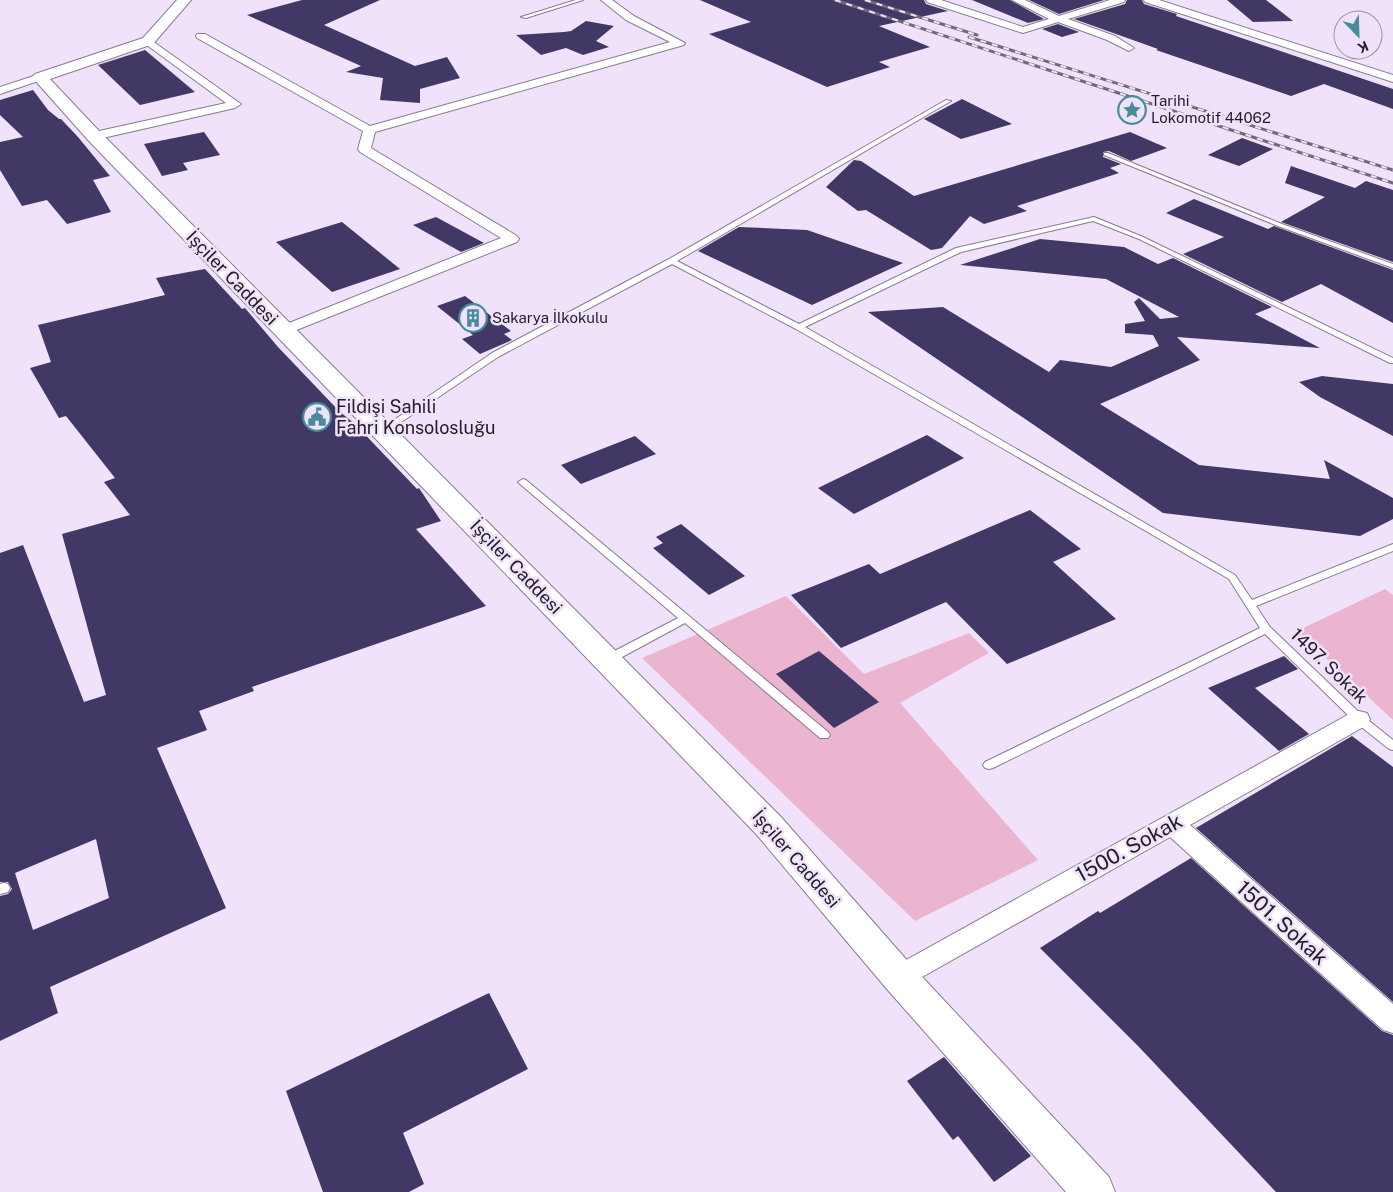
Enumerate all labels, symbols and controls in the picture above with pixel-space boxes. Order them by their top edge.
north arrow [1333,10,1383,60]
text: K [1355,38,1371,56]
place label: Tarihi Lokomotif 44062 [1151,92,1271,126]
place icon: Tarihi Lokomotif 44062 [1117,95,1147,125]
street label: İşçiler Caddesi [182,226,283,329]
building icon: Sakarya İlkokulu [458,303,488,333]
place label: Sakarya İlkokulu [492,308,608,326]
place label: Fildişi Sahili Fahri Konsolosluğu [336,396,495,438]
public building icon: Fildişi Sahili Fahri Konsolosluğu [302,402,332,432]
street label: İşçiler Caddesi [466,515,567,618]
street label: 1497. Sokak [1287,624,1372,707]
street label: İşçiler Caddesi [748,805,845,912]
street label: 1500. Sokak [1071,808,1187,887]
street label: 1501. Sokak [1232,875,1333,970]

